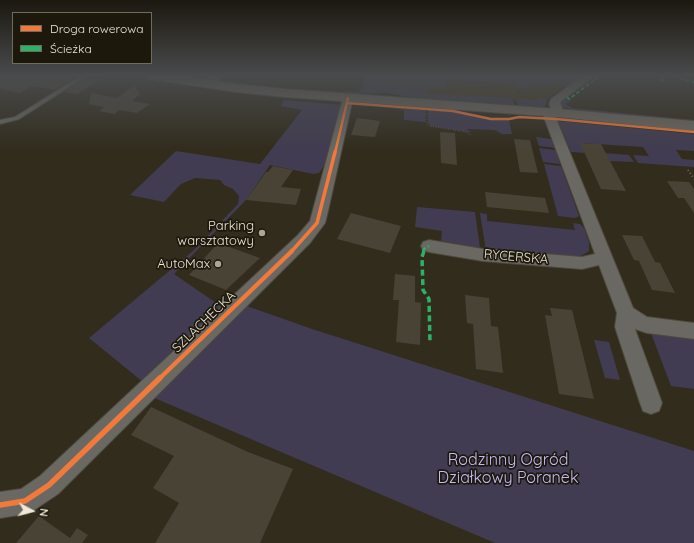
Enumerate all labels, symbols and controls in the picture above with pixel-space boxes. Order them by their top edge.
legend [12,12,152,64]
text: Droga rowerowa [50,21,144,36]
text: Ścieżka [50,41,92,56]
place label: Parking warsztatowy [177,218,254,249]
marker: Parking warsztatowy [257,228,267,238]
street label: RYCERSKA [483,246,549,268]
place label: AutoMax [157,256,210,272]
marker: AutoMax [213,259,223,269]
street label: SZLACHECKA [169,288,239,356]
park label: Rodzinny Ogród Działkowy Poranek [438,450,578,488]
north arrow [12,491,52,531]
text: N [36,508,51,517]

